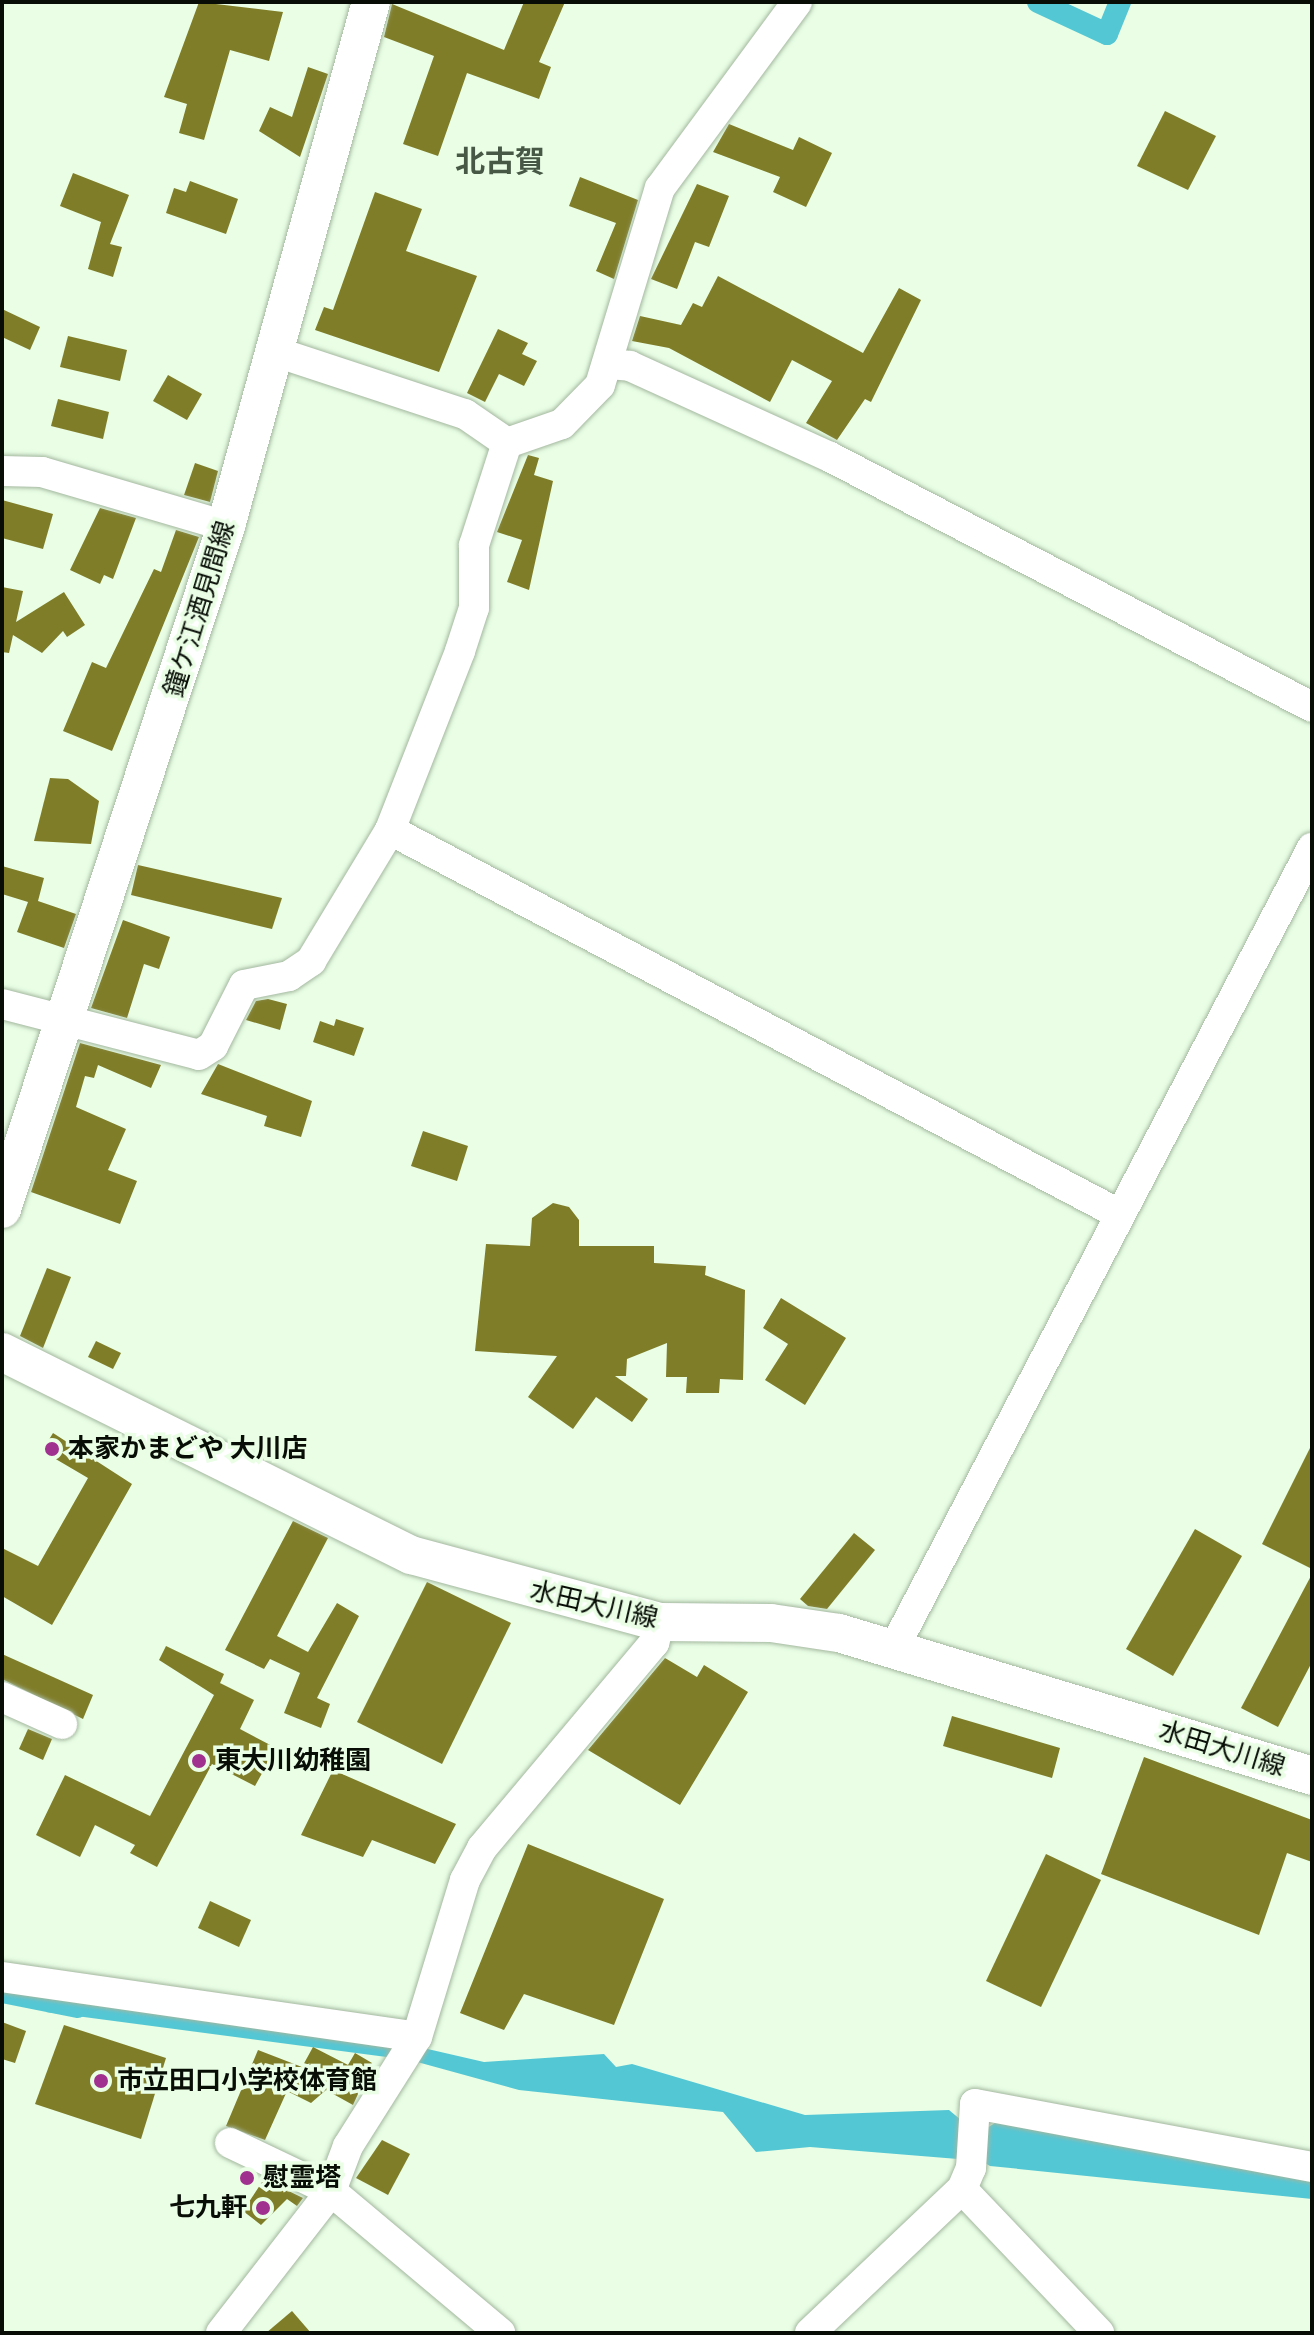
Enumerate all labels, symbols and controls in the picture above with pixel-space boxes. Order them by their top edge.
district label: 北古賀 [455,144,545,180]
street label: 鐘ケ江酒見間線 [158,517,242,701]
place label: 本家かまどや 大川店 [68,1433,308,1465]
marker: 本家かまどや 大川店 [43,1440,61,1458]
street label: 水田大川線 [527,1575,661,1635]
street label: 水田大川線 [1155,1715,1289,1783]
place label: 東大川幼稚園 [215,1745,371,1777]
marker: 東大川幼稚園 [190,1752,208,1770]
place label: 市立田口小学校体育館 [117,2065,377,2097]
marker: 市立田口小学校体育館 [92,2072,110,2090]
place label: 慰霊塔 [263,2162,341,2194]
marker: 慰霊塔 [238,2169,256,2187]
place label: 七九軒 [169,2192,247,2224]
marker: 七九軒 [254,2199,272,2217]

